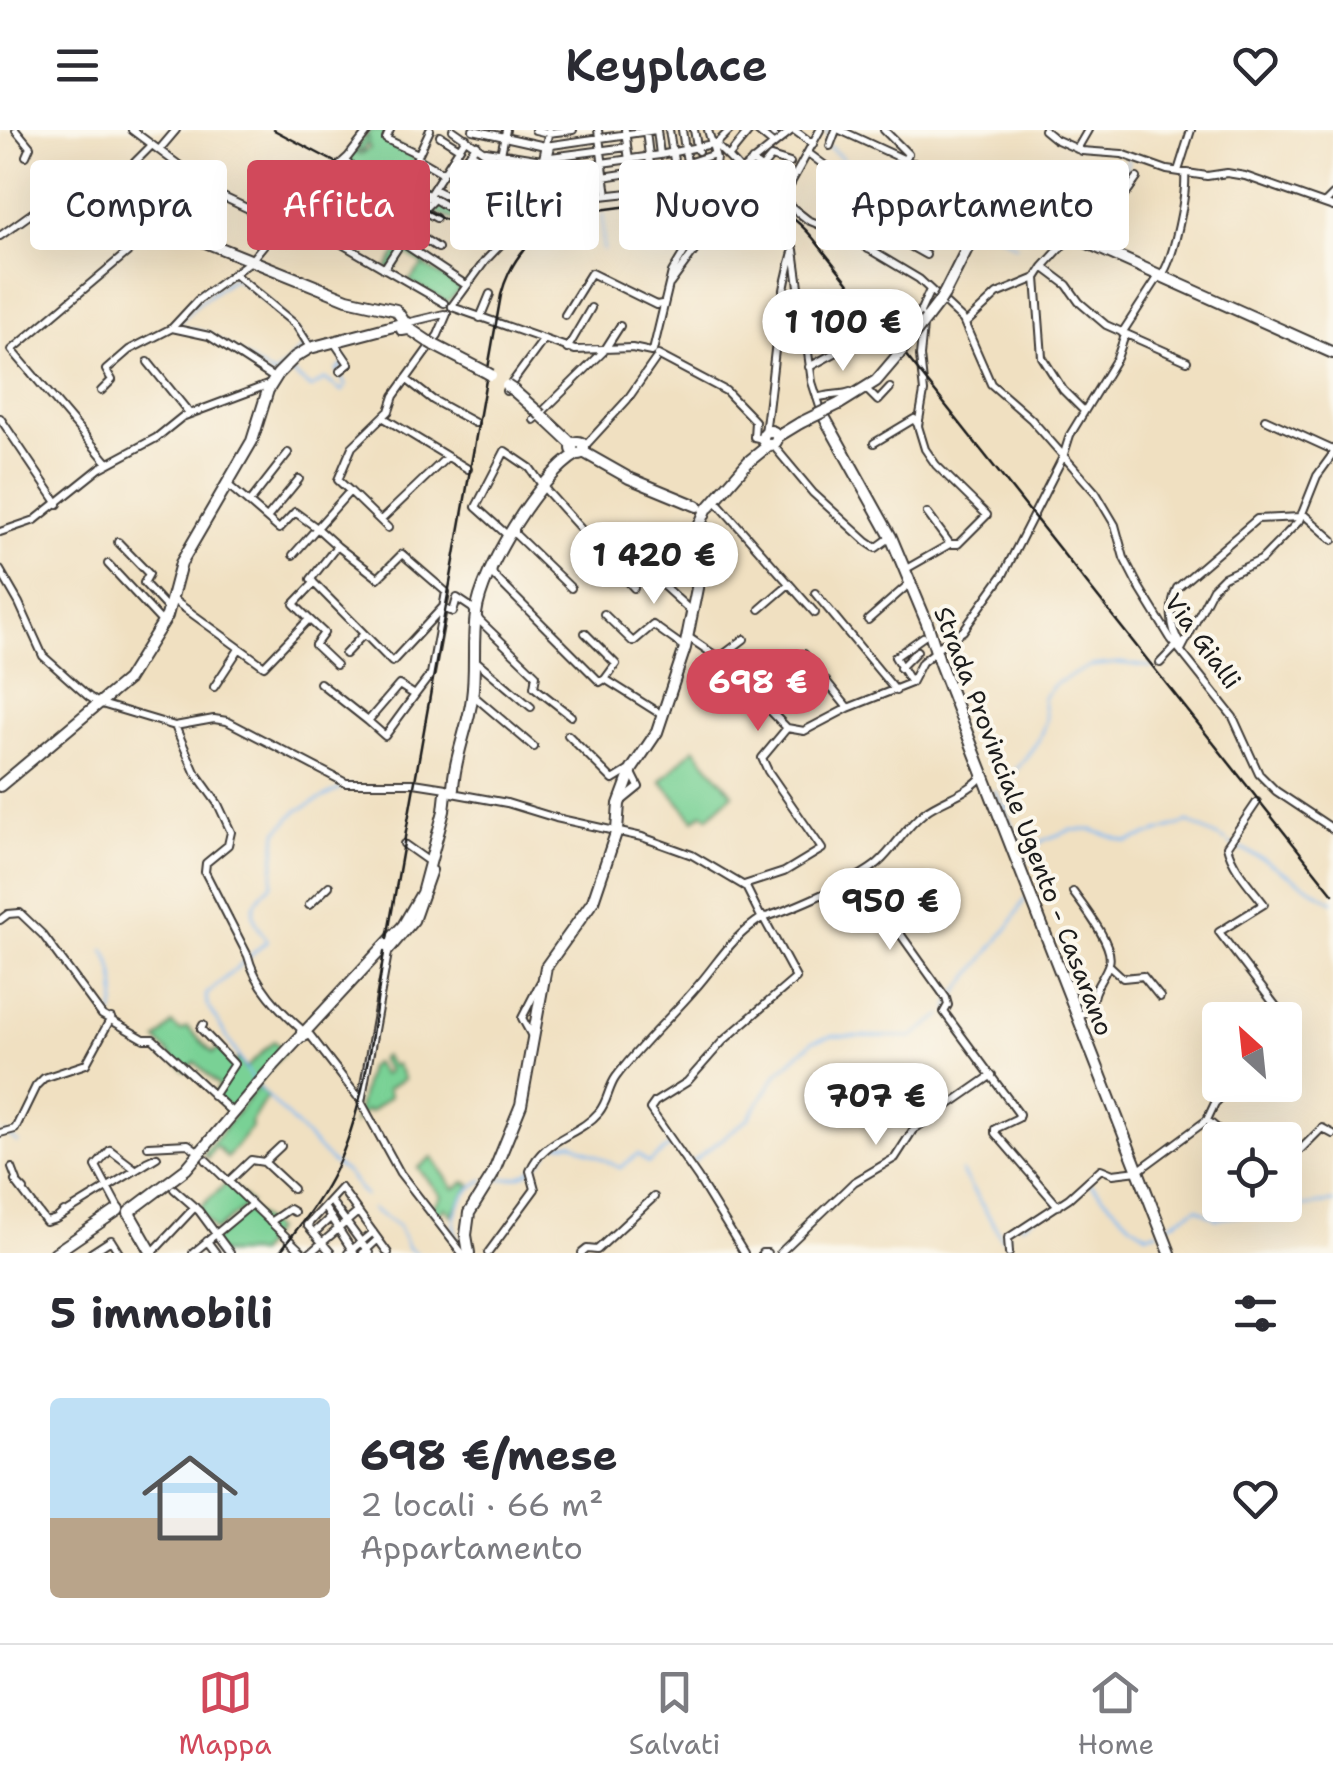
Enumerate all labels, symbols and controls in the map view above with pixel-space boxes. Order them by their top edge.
text: Keyplace [565,35,768,95]
icon: menu [50,38,105,93]
icon: heart [1228,38,1283,93]
chip: Compra [30,160,227,250]
chip: Affitta [247,160,430,250]
chip: Filtri [450,160,599,250]
chip: Nuovo [619,160,796,250]
chip: Appartamento [816,160,1129,250]
pin: 1 100 € [751,289,935,374]
text: 1 100 € [784,300,902,343]
pin: 1 420 € [562,522,746,607]
text: 1 420 € [592,533,716,576]
street label: Via Gialli [1157,586,1249,696]
street label: Strada Provinciale Ugento - Casarano [926,601,1122,1041]
pin: 698 € [688,649,828,734]
text: 698 € [708,660,808,703]
pin: 950 € [820,868,960,953]
text: 950 € [841,879,939,922]
north arrow [1202,1002,1302,1102]
map controls [1202,1002,1302,1222]
pin: 707 € [806,1063,946,1148]
text: 707 € [826,1074,926,1117]
button: locate [1202,1122,1302,1222]
text: 5 immobili [50,1285,273,1341]
icon: filters [1228,1286,1283,1341]
text: 698 €/mese [360,1427,618,1483]
icon: home [130,1438,250,1558]
icon: heart [1228,1471,1283,1526]
text: 2 locali · 66 m² [360,1483,604,1526]
text: Appartamento [360,1526,583,1569]
tab: Mappa [179,1665,272,1763]
tab: Salvati [629,1665,720,1763]
tab: Home [1077,1665,1154,1763]

